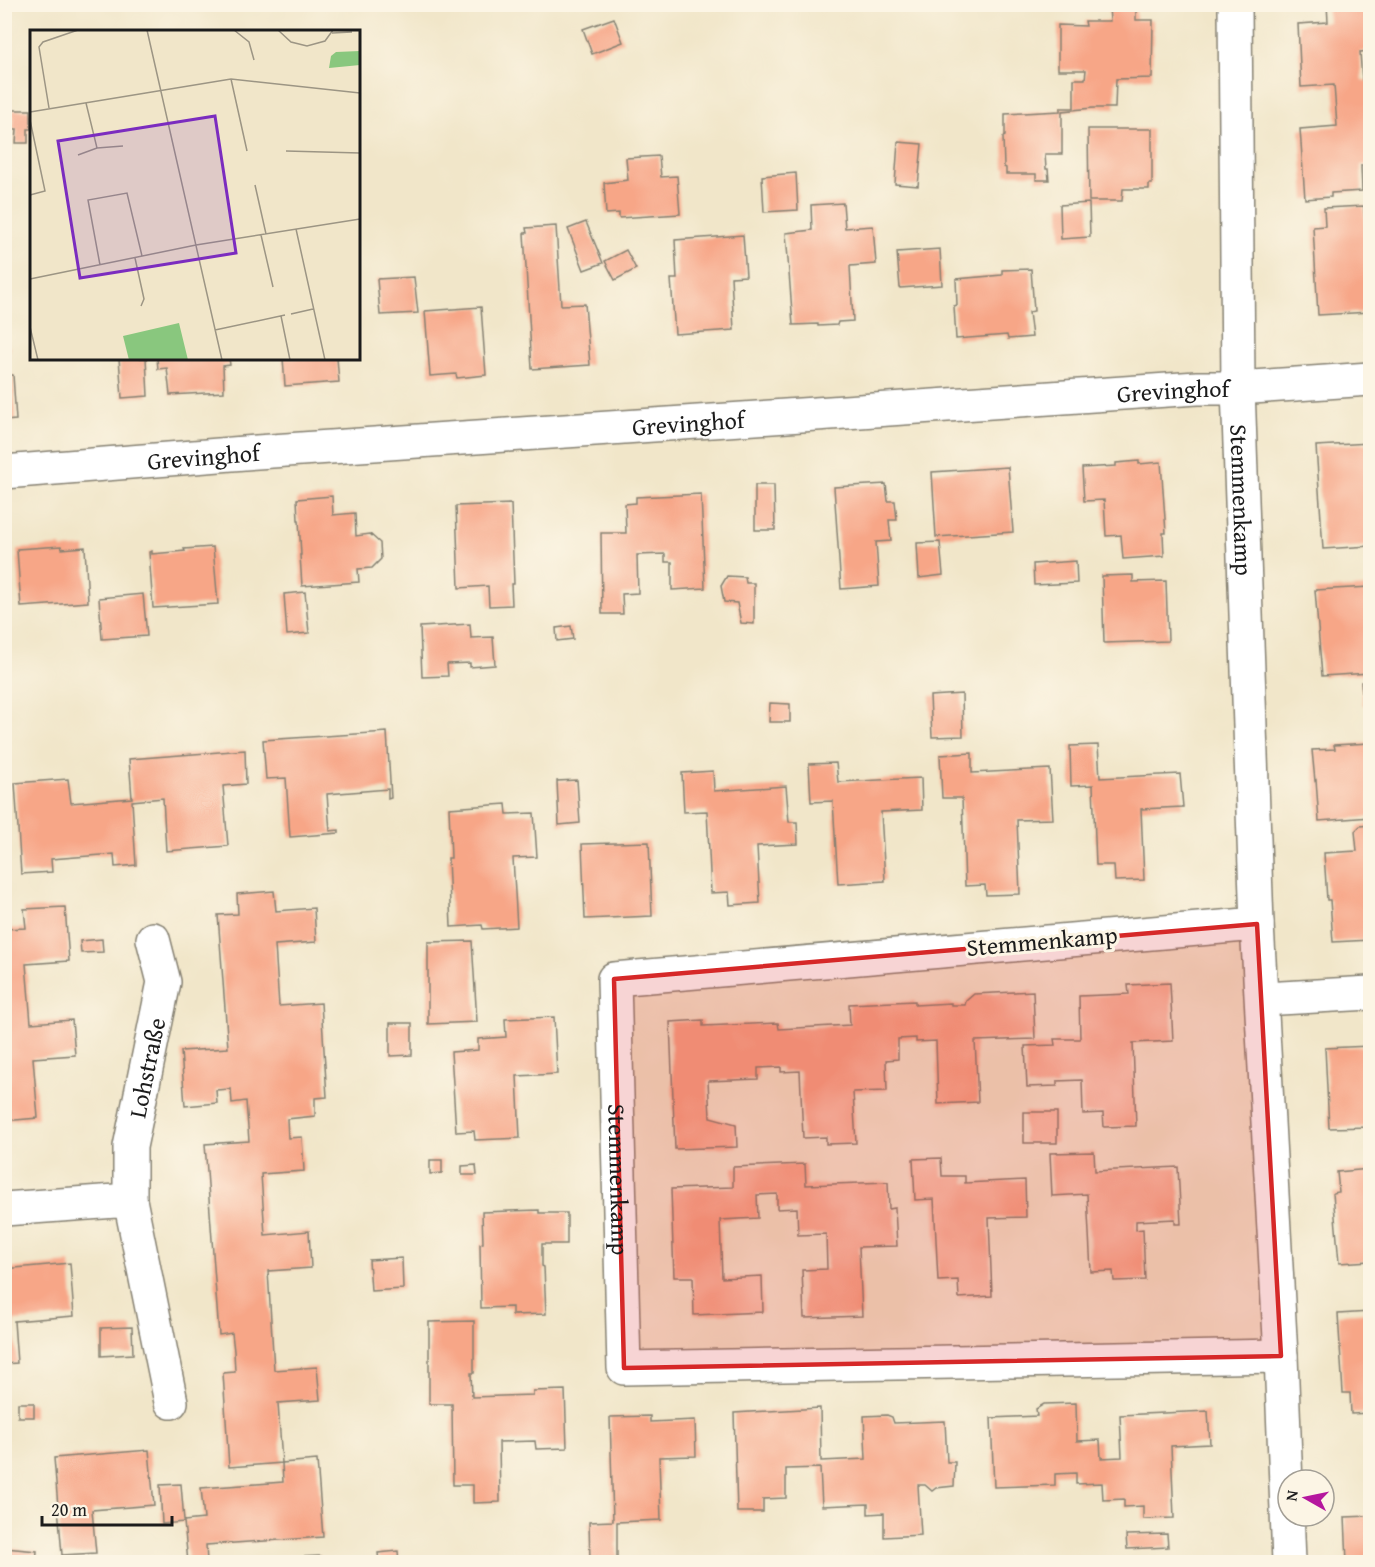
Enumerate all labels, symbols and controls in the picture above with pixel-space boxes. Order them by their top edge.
inset map [30,30,360,360]
street label: Grevinghof [1116,371,1232,411]
street label: Grevinghof [631,401,748,444]
street label: Stemmenkamp [1222,424,1262,576]
street label: Grevinghof [146,434,263,478]
street label: Stemmenkamp [965,917,1119,965]
street label: Lohstraße [119,1014,174,1121]
street label: Stemmenkamp [600,1103,639,1256]
north arrow [1276,1468,1336,1528]
text: N [1278,1488,1304,1503]
scale bar [42,1489,172,1527]
text: 20 m [51,1496,87,1523]

